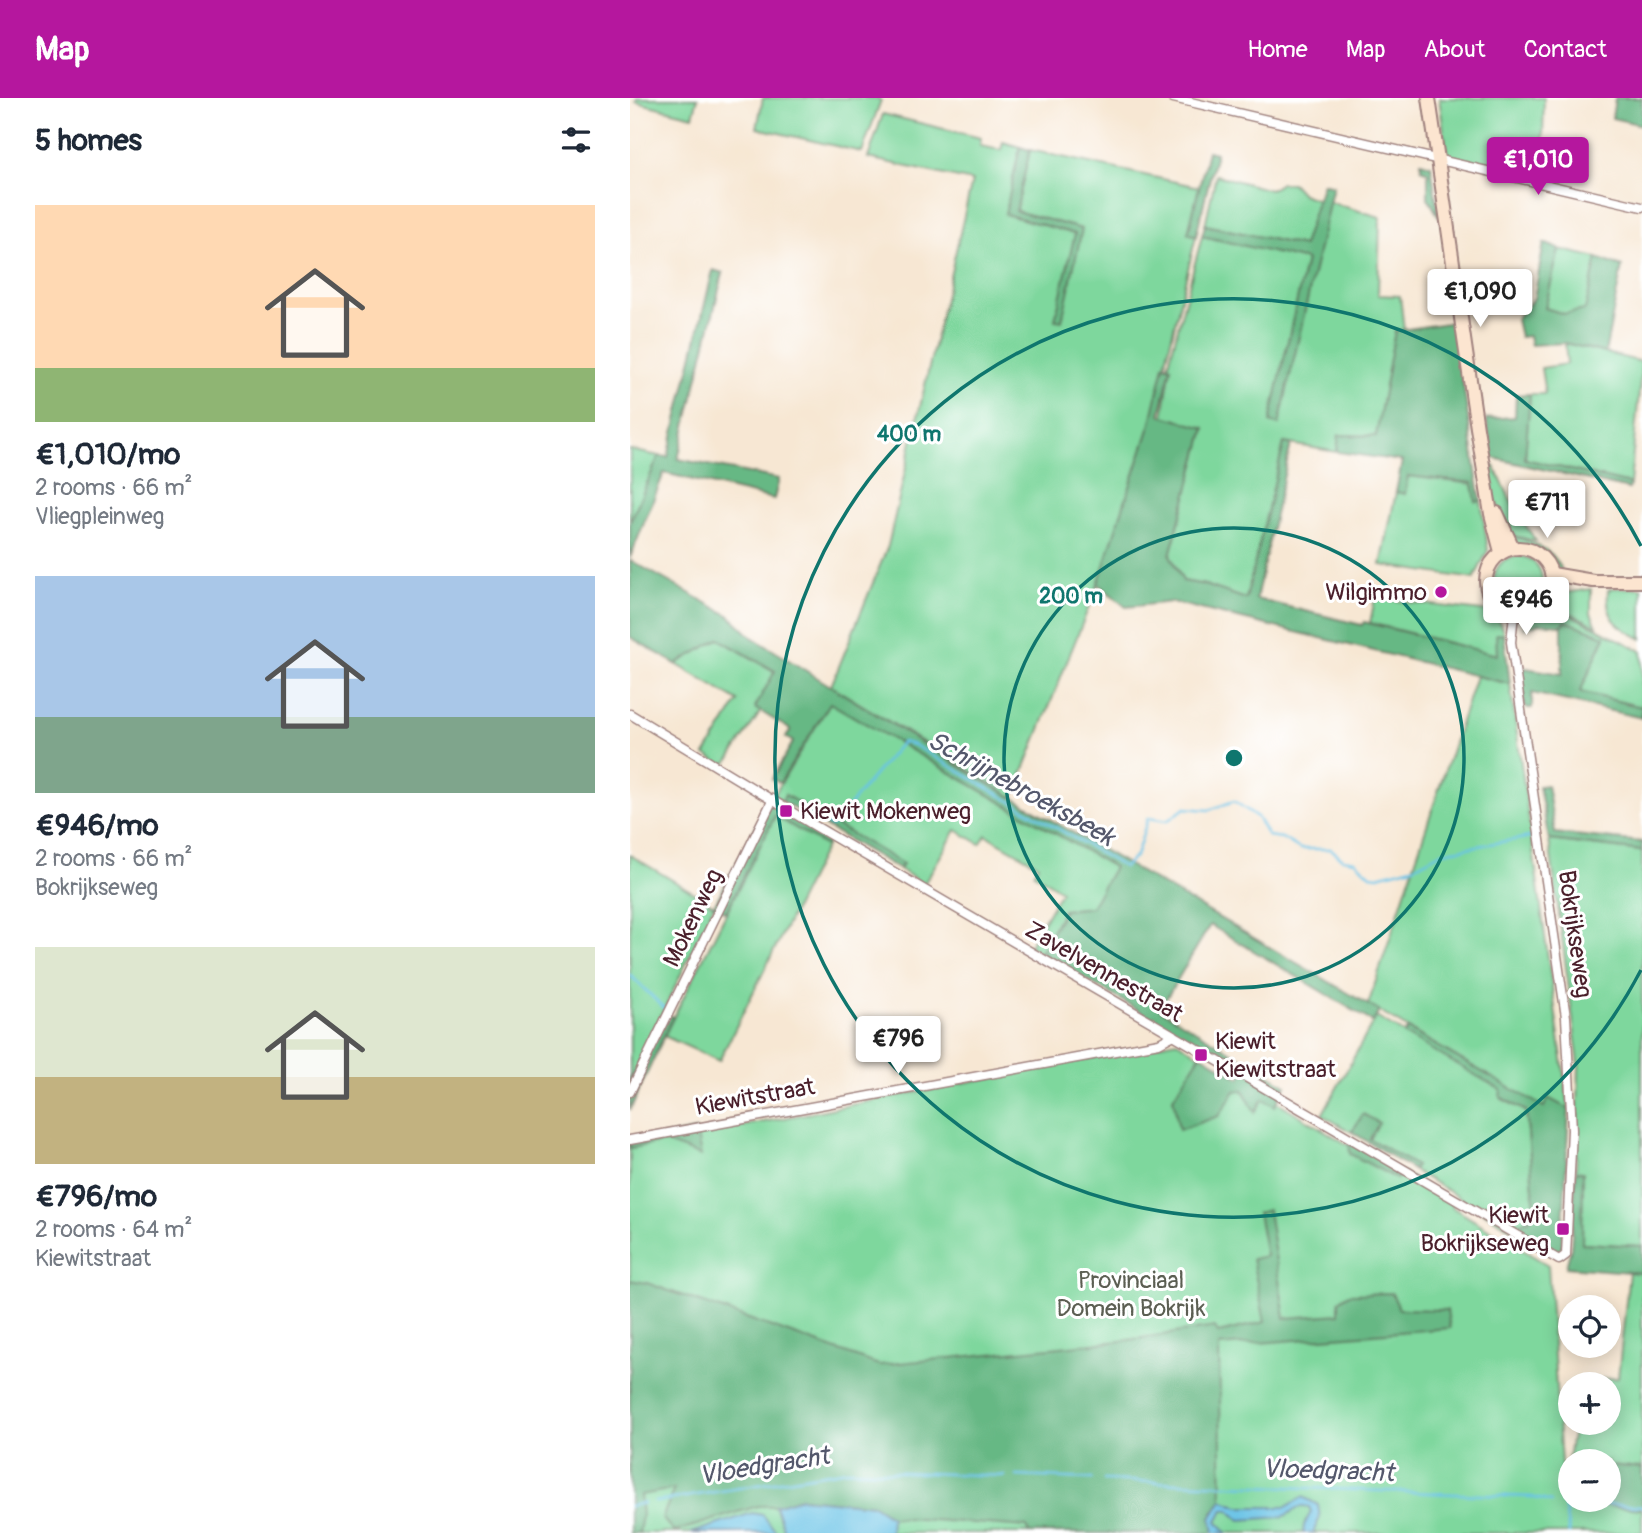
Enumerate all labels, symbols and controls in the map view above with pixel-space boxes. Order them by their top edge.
text: Map [35,29,90,70]
text: Home [1247,35,1308,64]
text: Map [1346,35,1386,64]
text: About [1424,35,1486,64]
text: Contact [1524,35,1607,64]
icon: filters [557,121,595,159]
text: 5 homes [35,122,142,159]
pin: €1,010 [1481,138,1595,197]
text: €1,010 [1503,145,1573,174]
icon: home [252,250,378,376]
pin: €1,090 [1423,270,1537,329]
text: €1,090 [1443,277,1517,306]
text: 400 m [877,421,941,448]
text: €1,010/mo [35,436,180,473]
text: 2 rooms · 66 m² [35,473,192,502]
pin: €711 [1506,480,1588,540]
text: €711 [1524,488,1570,517]
text: Vliegpleinweg [35,502,164,531]
place label: Wilgimmo [1325,578,1427,607]
pin: €946 [1485,578,1567,637]
text: 200 m [1039,583,1103,610]
marker: Wilgimmo [1433,584,1449,600]
text: €946 [1499,585,1553,614]
icon: home [252,621,378,747]
water label: Schrijnebroeksbeek [922,724,1122,855]
centre of rings [1222,746,1246,770]
place label: Kiewit Mokenweg [800,797,971,826]
marker: Kiewit Mokenweg [778,803,794,819]
text: €946/mo [35,807,159,844]
text: 2 rooms · 66 m² [35,844,192,873]
street label: Mokenweg [657,864,729,972]
street label: Bokrijkseweg [1552,868,1598,1000]
text: Bokrijkseweg [35,873,158,902]
street label: Zavelvennestraat [1020,915,1188,1029]
icon: home [252,992,378,1118]
pin: €796 [857,1016,939,1076]
text: €796 [872,1024,924,1053]
place label: Kiewit Kiewitstraat [1215,1027,1336,1084]
marker: Kiewit Kiewitstraat [1193,1047,1209,1063]
street label: Kiewitstraat [693,1072,817,1122]
text: €796/mo [35,1178,157,1215]
place label: Kiewit Bokrijkseweg [1421,1201,1549,1258]
text: 2 rooms · 64 m² [35,1215,192,1244]
marker: Kiewit Bokrijkseweg [1555,1221,1571,1237]
text: Kiewitstraat [35,1244,151,1273]
park label: Provinciaal Domein Bokrijk [1057,1266,1206,1323]
map controls [1558,1295,1621,1512]
button: locate [1558,1295,1621,1358]
button: + [1558,1372,1621,1435]
water label: Vloedgracht [697,1440,834,1492]
button: − [1558,1449,1621,1512]
water label: Vloedgracht [1262,1453,1397,1489]

